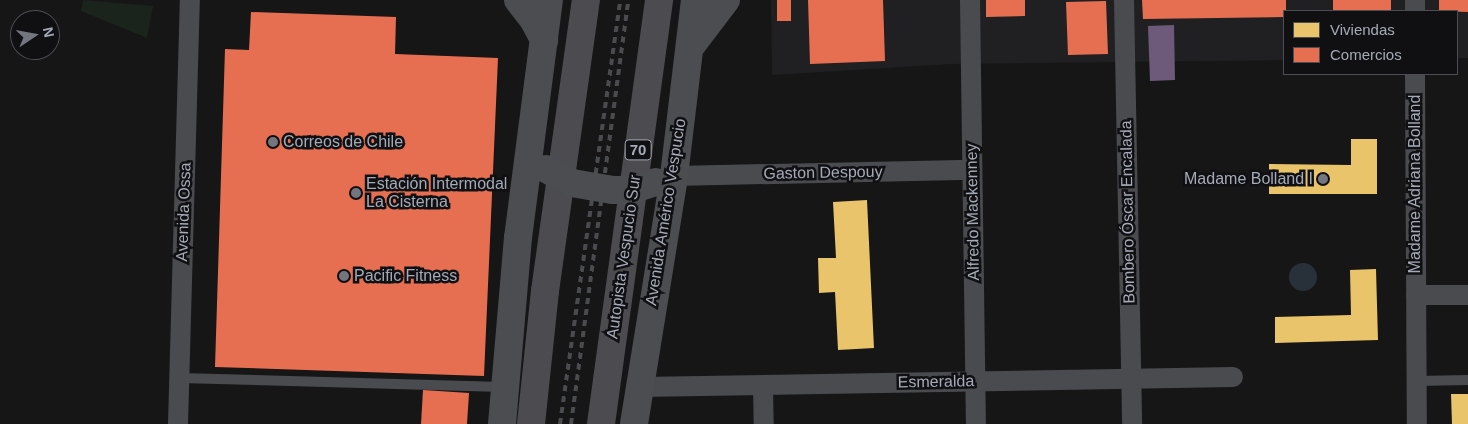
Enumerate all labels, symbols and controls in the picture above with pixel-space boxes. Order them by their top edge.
north arrow [10,10,60,60]
legend [1283,10,1458,75]
text: Viviendas [1330,21,1395,38]
text: N [40,25,58,39]
text: Comercios [1330,46,1402,63]
street label: Madame Adriana Bolland [1405,94,1425,274]
street label: Avenida Américo Vespucio [642,117,690,307]
street label: Bombero Óscar Encalada [1117,120,1139,304]
place label: Correos de Chile [283,132,403,152]
marker: Correos de Chile [267,136,279,148]
road number: 70 [624,138,652,162]
street label: Alfredo Mackenney [962,143,984,281]
street label: Avenida Ossa [173,162,195,262]
street label: Gaston Despouy [763,162,883,184]
place label: Madame Bolland I [1184,169,1313,189]
marker: Madame Bolland I [1317,173,1329,185]
place label: Estación Intermodal La Cisterna [366,174,507,212]
street label: Autopista Vespucio Sur [603,174,645,340]
marker: Estación Intermodal La Cisterna [350,187,362,199]
place label: Pacific Fitness [354,266,457,286]
marker: Pacific Fitness [338,270,350,282]
street label: Esmeralda [898,372,974,392]

